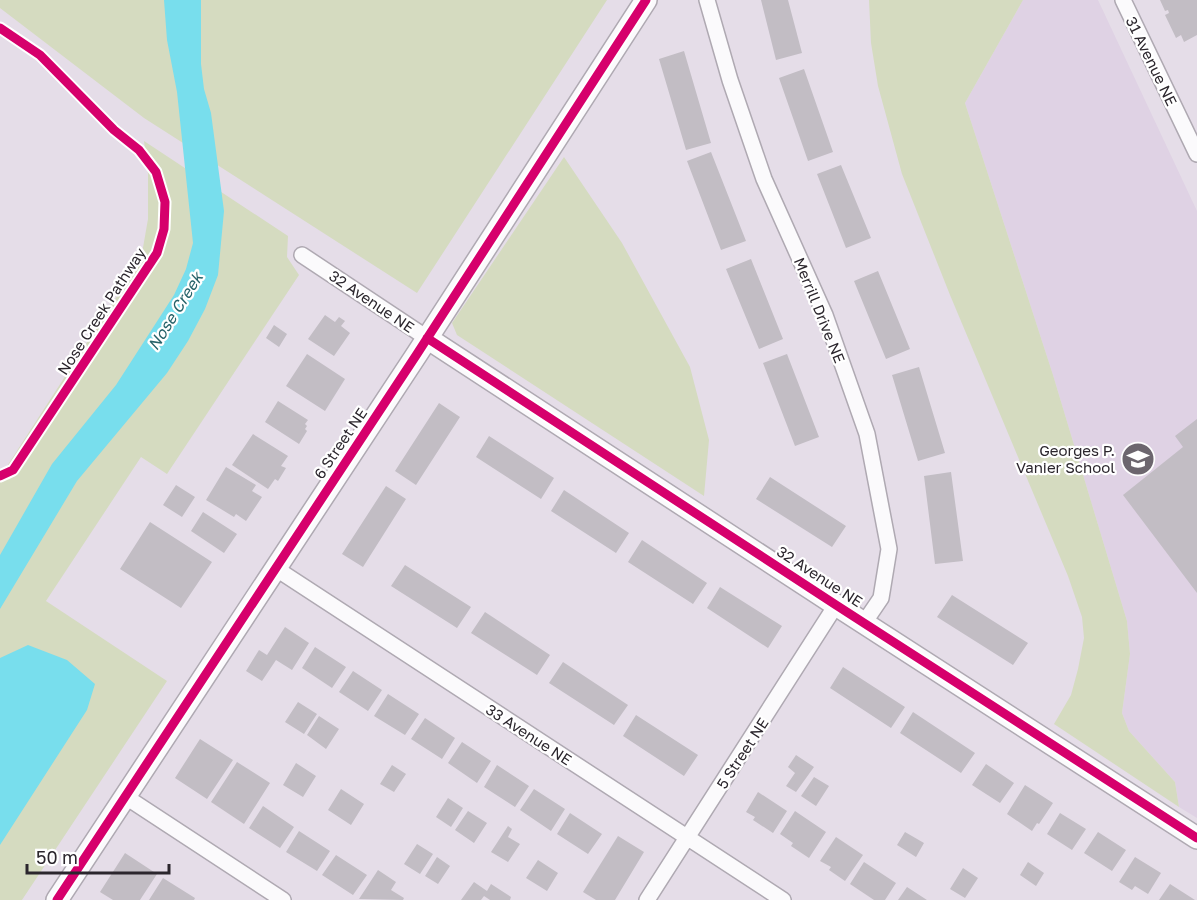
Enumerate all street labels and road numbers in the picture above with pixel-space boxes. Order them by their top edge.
street label: 31 Avenue NE [1123,13,1181,109]
street label: Nose Creek Pathway [53,244,149,378]
street label: Merrill Drive NE [791,255,849,365]
street label: 32 Avenue NE [326,266,418,336]
street label: 6 Street NE [310,404,370,482]
street label: 32 Avenue NE [774,542,866,610]
street label: 33 Avenue NE [483,700,575,768]
street label: 5 Street NE [712,714,772,792]

